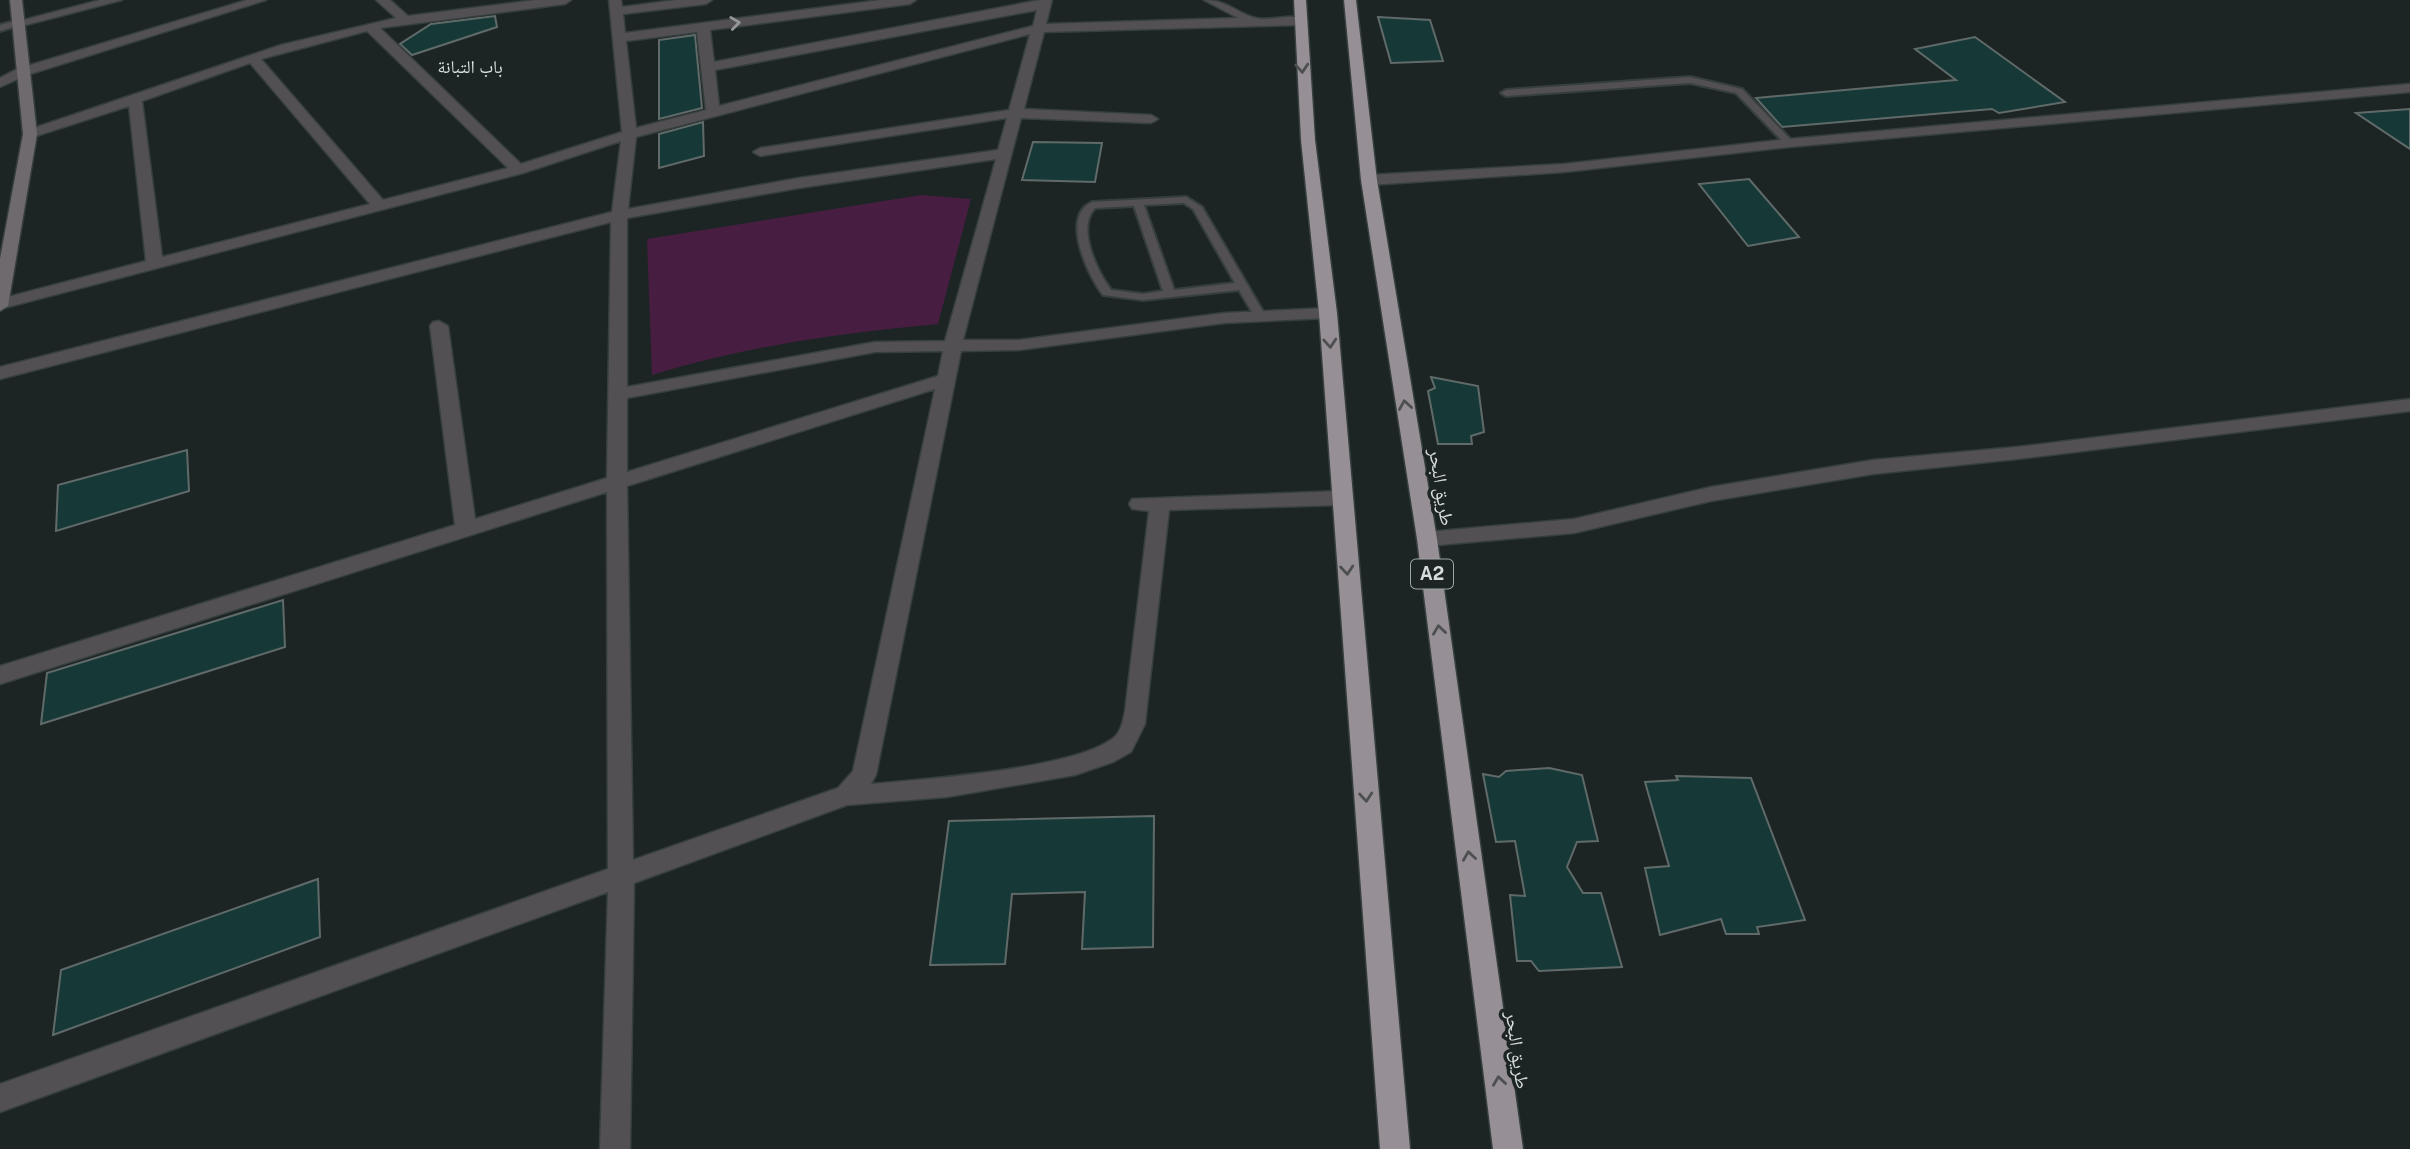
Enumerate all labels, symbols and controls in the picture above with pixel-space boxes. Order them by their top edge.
one-way arrow [729,15,740,30]
district label: باب التبانة [437,56,503,78]
one-way arrow [1295,63,1310,74]
one-way arrow [1323,338,1338,349]
one-way arrow [1398,400,1413,411]
street label: طريق البحر [1424,446,1459,527]
road number: A2 [1411,560,1453,588]
one-way arrow [1339,565,1354,576]
one-way arrow [1432,624,1447,636]
one-way arrow [1358,792,1373,803]
one-way arrow [1462,850,1477,862]
street label: طريق البحر [1501,1009,1534,1090]
one-way arrow [1492,1075,1507,1087]

